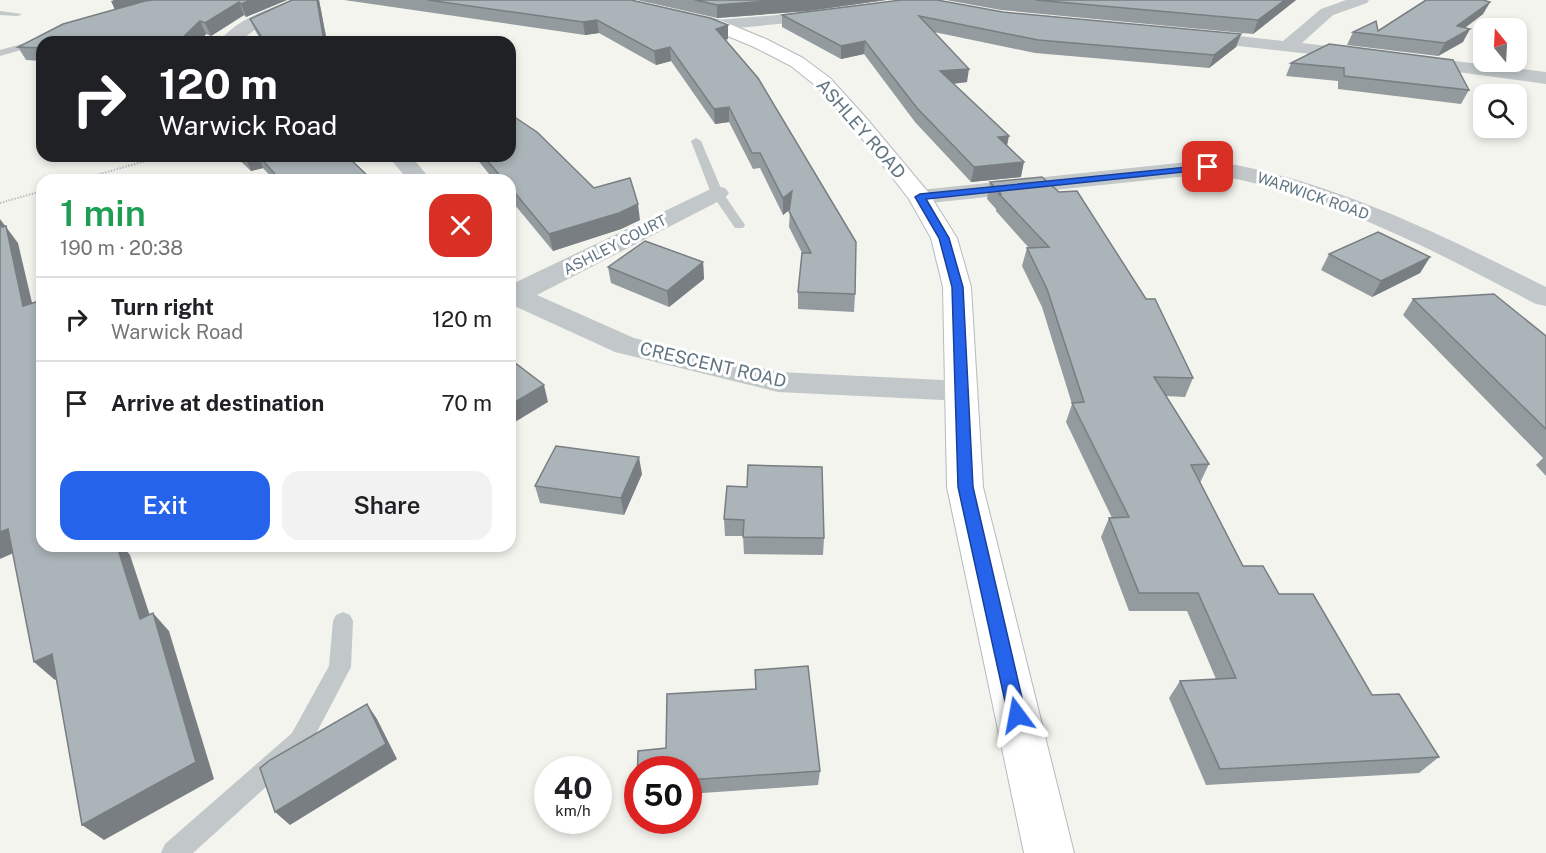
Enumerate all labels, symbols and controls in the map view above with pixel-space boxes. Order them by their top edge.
north arrow [1473,18,1527,72]
map controls [1473,18,1527,138]
text: 120 m [159,59,278,108]
icon: right [60,60,138,138]
street label: ASHLEY ROAD [812,75,910,183]
button: search [1473,84,1527,138]
text: Warwick Road [159,109,337,141]
pin [1182,141,1233,192]
icon: arrive [1191,150,1224,183]
street label: WARWICK ROAD [1255,168,1371,223]
text: 1 min [60,192,146,234]
button: close [429,194,492,257]
street label: ASHLEY COURT [560,211,669,278]
text: 190 m · 20:38 [60,236,183,260]
text: Turn right [111,294,214,320]
icon: right [60,303,93,336]
text: 120 m [432,306,492,332]
text: Warwick Road [111,320,243,344]
street label: CRESCENT ROAD [638,337,788,392]
icon: arrive [60,387,93,420]
text: Arrive at destination [111,390,324,416]
text: 70 m [441,390,492,416]
button: Exit [60,471,270,540]
button: Share [282,471,492,540]
position arrow [985,683,1049,747]
speed limit sign: 50 [624,756,702,834]
text: 40 [553,770,593,806]
text: km/h [555,802,591,819]

